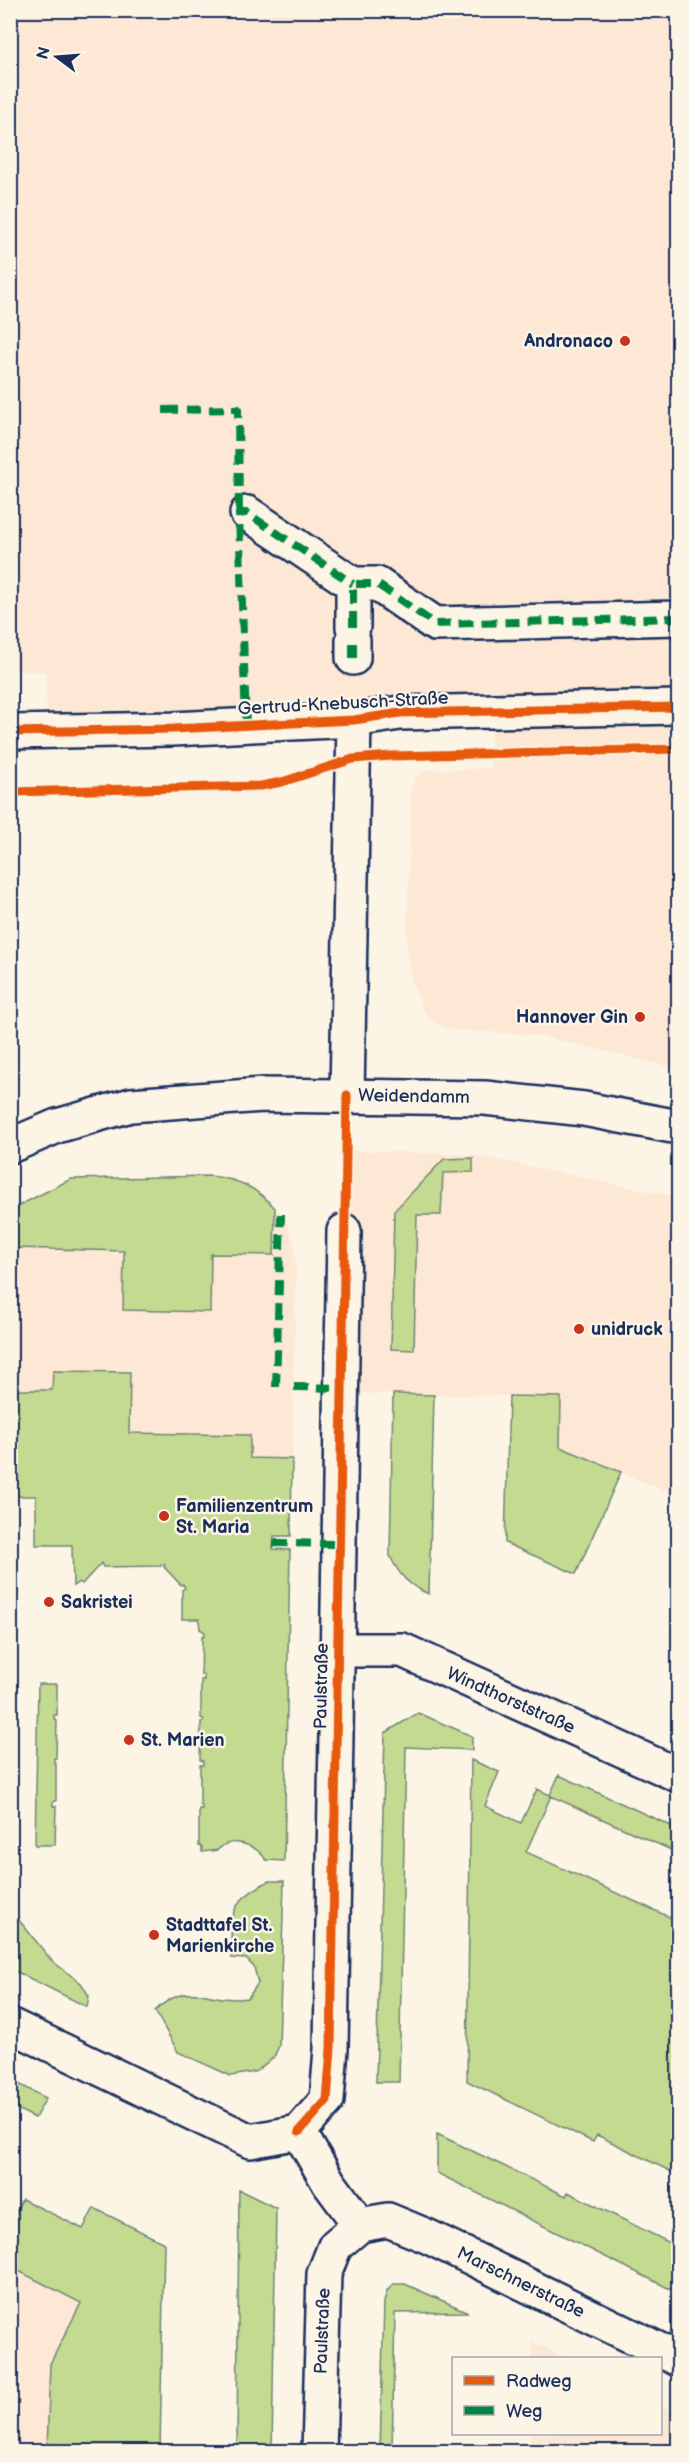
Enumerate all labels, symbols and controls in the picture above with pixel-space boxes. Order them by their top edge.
north arrow [27,27,87,87]
text: N [33,45,55,62]
place label: Andronaco [523,331,613,352]
marker: Andronaco [618,334,632,348]
street label: Gertrud-Knebusch-Straße [237,687,449,719]
place label: Hannover Gin [516,1007,628,1028]
marker: Hannover Gin [633,1010,647,1024]
street label: Weidendamm [358,1085,470,1108]
place label: unidruck [591,1319,663,1340]
marker: unidruck [572,1322,586,1336]
place label: Familienzentrum St. Maria [176,1496,313,1538]
marker: Familienzentrum St. Maria [157,1509,171,1523]
place label: Sakristei [61,1592,133,1613]
marker: Sakristei [42,1595,56,1609]
street label: Paulstraße [310,1642,333,1729]
street label: Windthorststraße [443,1663,578,1738]
place label: St. Marien [141,1730,225,1751]
marker: St. Marien [122,1733,136,1747]
place label: Stadttafel St. Marienkirche [166,1915,274,1957]
marker: Stadttafel St. Marienkirche [147,1928,161,1942]
street label: Marschnerstraße [454,2242,588,2323]
street label: Paulstraße [310,2287,335,2375]
legend [452,2357,662,2435]
text: Radweg [506,2371,572,2392]
text: Weg [506,2401,542,2422]

